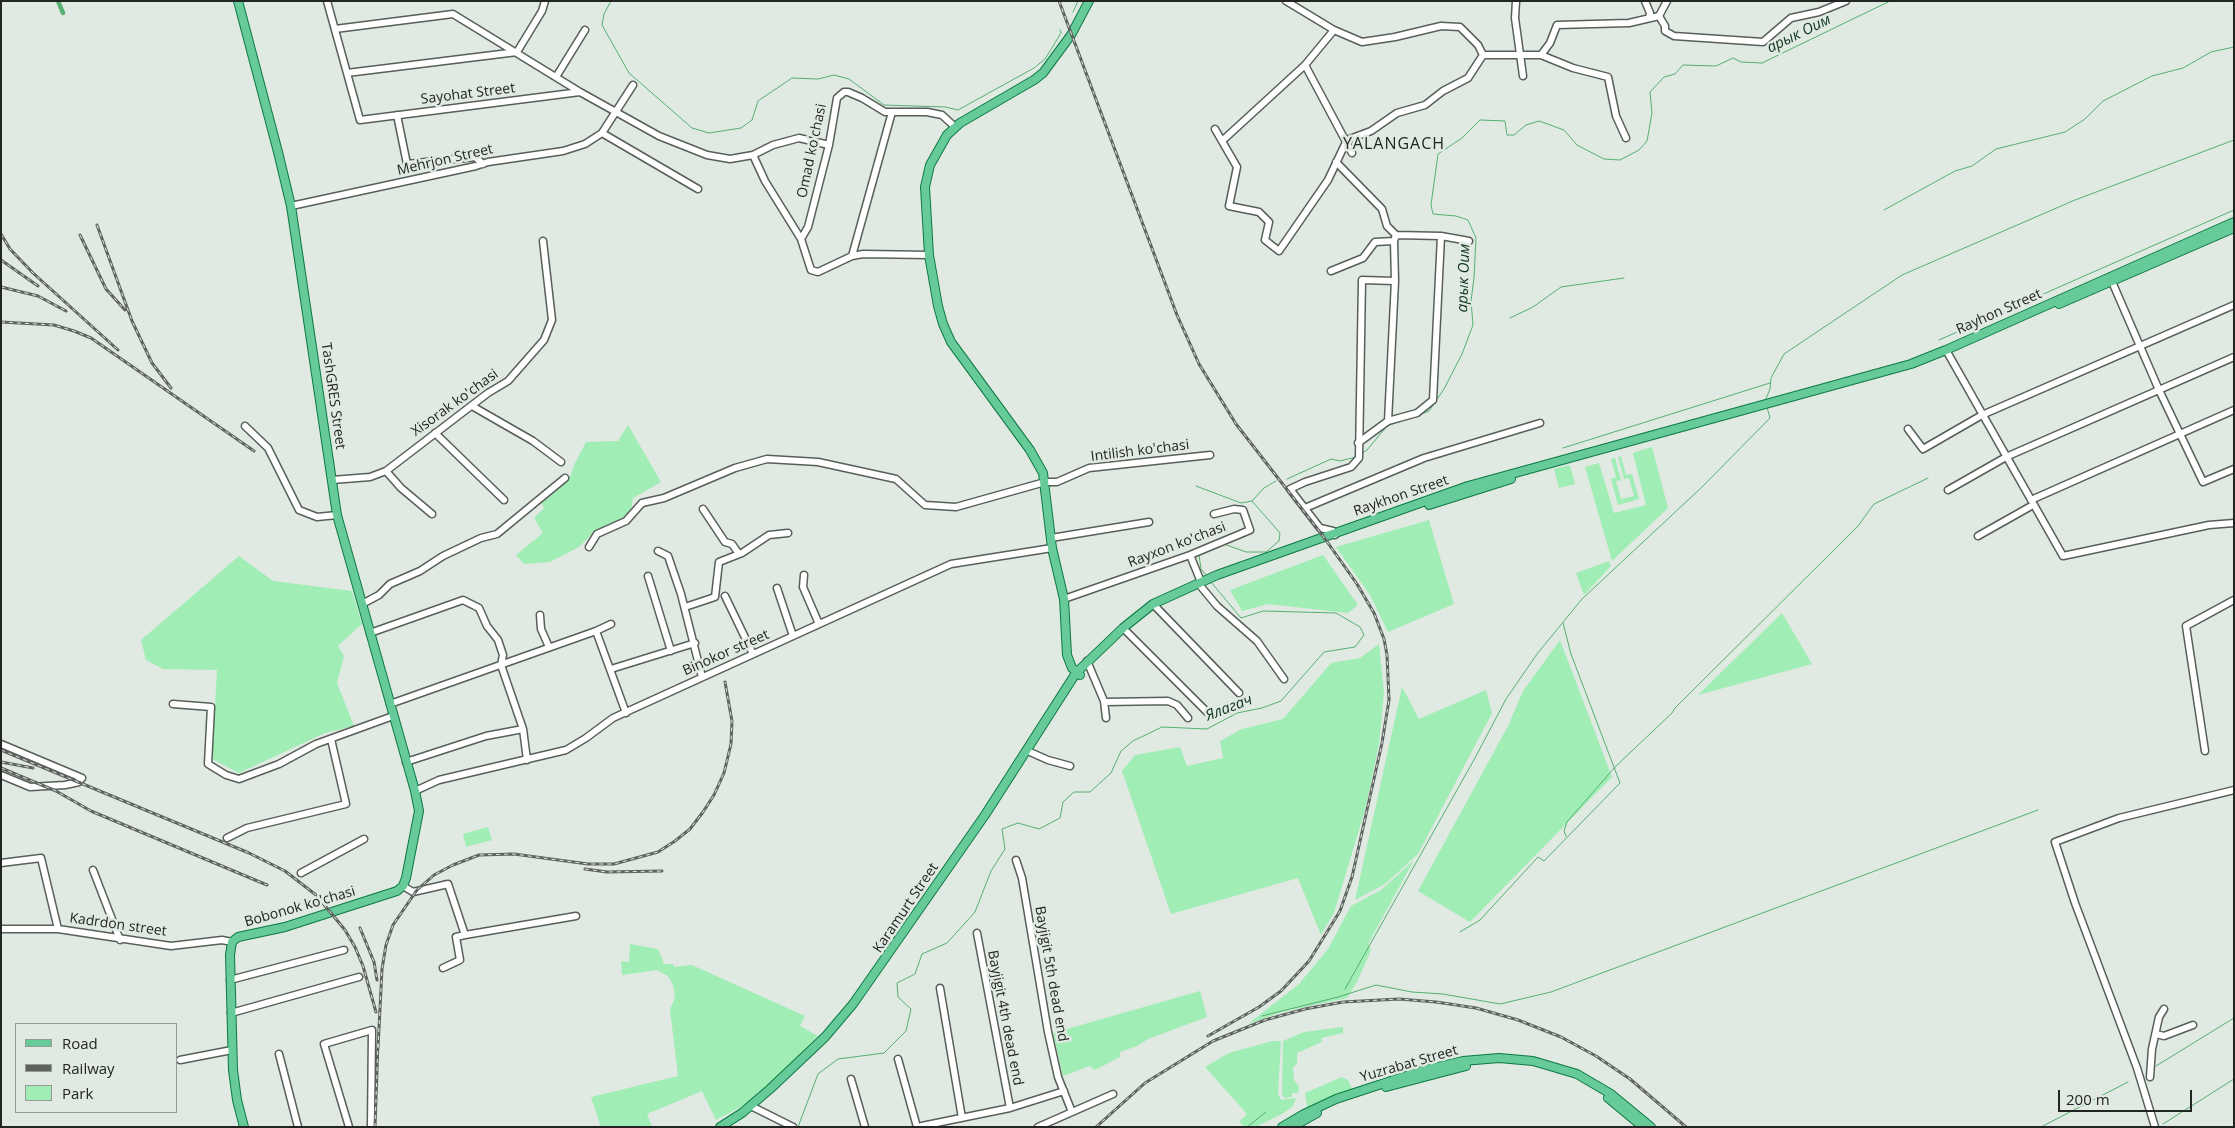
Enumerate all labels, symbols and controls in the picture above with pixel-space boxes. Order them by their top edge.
water label: арык Оим [1764,11,1834,57]
street label: Sayohat Street [420,80,516,108]
street label: Omad ko'chasi [794,102,830,200]
district label: YALANGACH [1342,134,1446,154]
street label: Mehrjon Street [395,141,495,179]
water label: арык Оим [1454,243,1474,313]
street label: Rayhon Street [1954,286,2044,338]
street label: TashGRES Street [317,341,349,451]
street label: Xisorak ko'chasi [408,366,502,440]
street label: Intilish ko'chasi [1090,437,1190,465]
street label: Raykhon Street [1351,472,1451,520]
street label: Rayxon ko'chasi [1126,519,1228,571]
street label: Binokor street [680,626,772,680]
water label: Ялагач [1203,691,1255,725]
street label: Karamurt Street [870,860,942,956]
street label: Bobonok ko'chasi [243,883,357,931]
street label: Bayjigit 5th dead end [1031,905,1071,1043]
street label: Kadrdon street [68,910,168,940]
street label: Bayjigit 4th dead end [984,949,1026,1087]
legend [15,1023,178,1113]
text: Road [62,1033,98,1053]
street label: Yuzrabat Street [1358,1042,1460,1086]
text: Railway [62,1058,115,1078]
scale bar [2060,1080,2194,1112]
text: Park [62,1083,93,1103]
text: 200 m [2066,1089,2110,1109]

